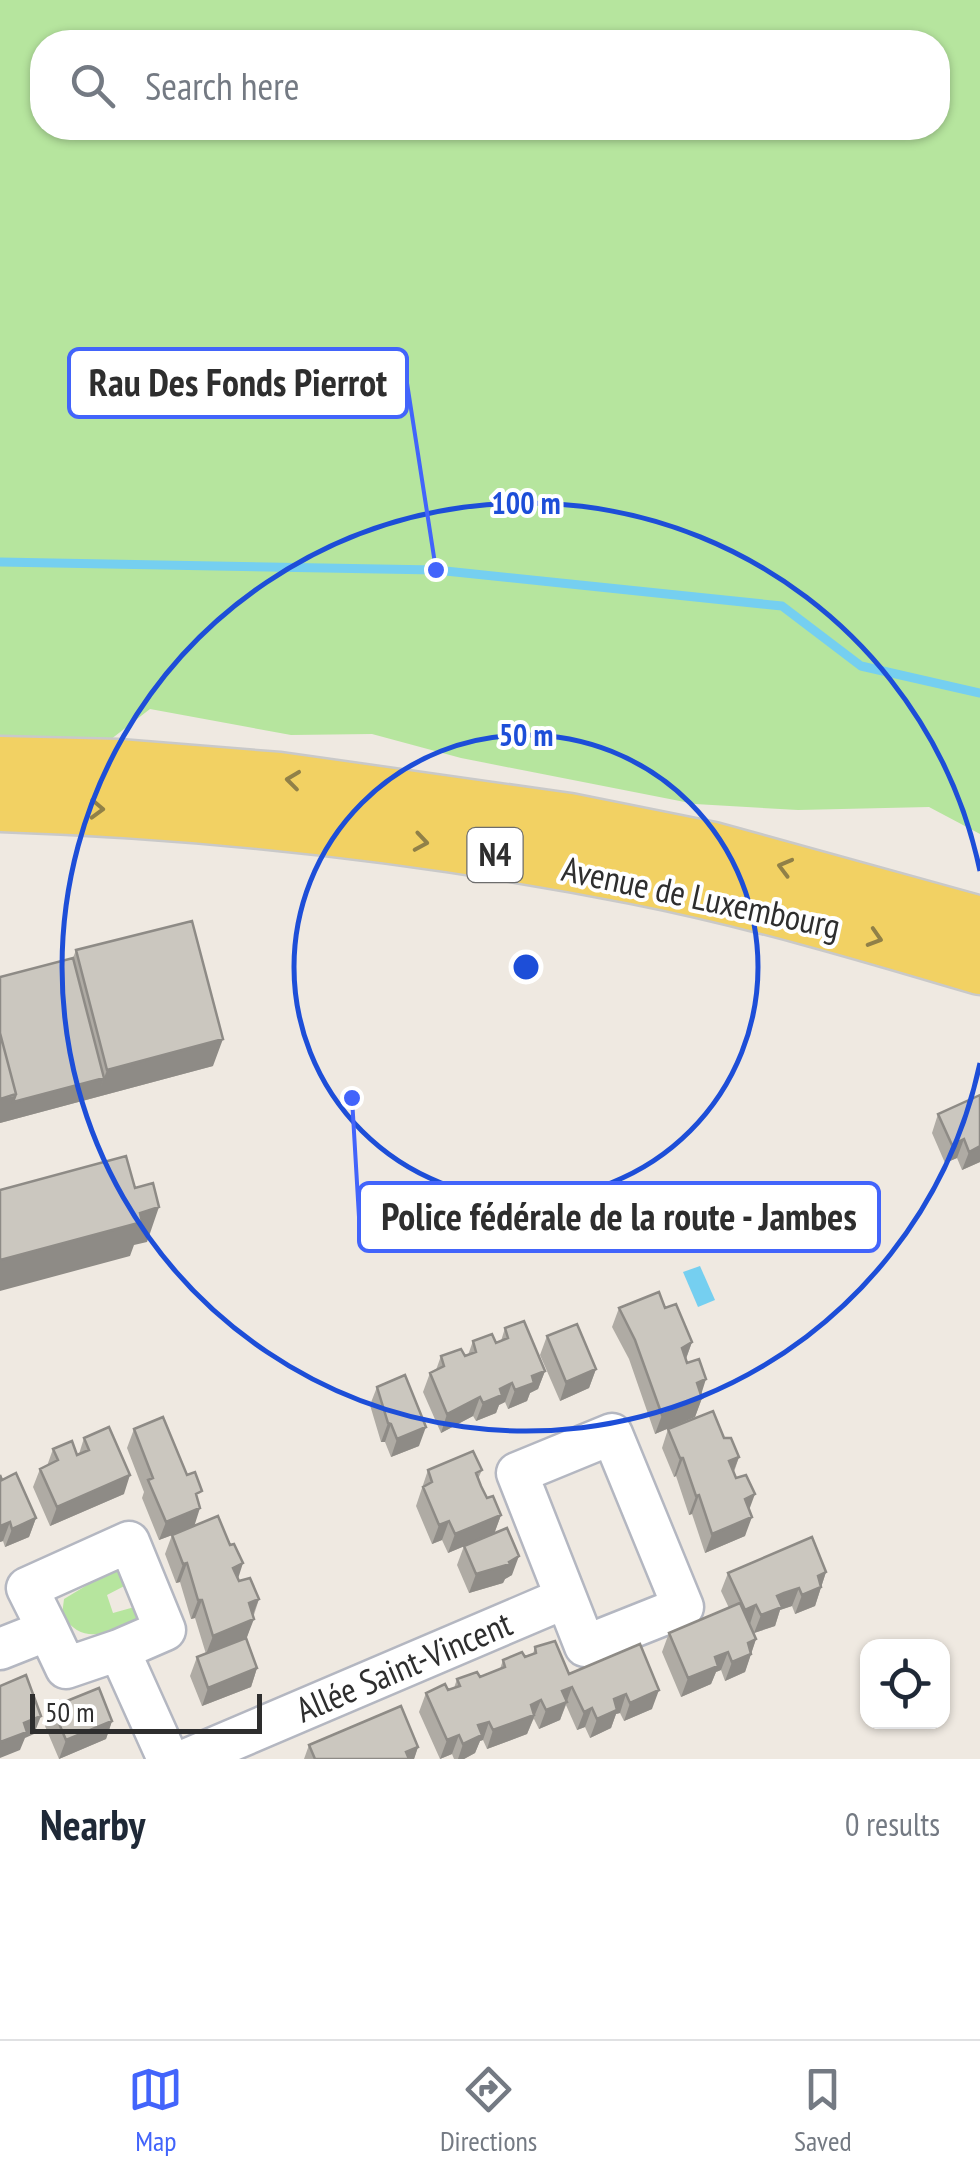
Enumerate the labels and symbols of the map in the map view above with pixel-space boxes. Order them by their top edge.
callout: Rau Des Fonds Pierrot [69,349,407,417]
text: Rau Des Fonds Pierrot [89,357,387,406]
text: 100 m [491,483,561,522]
text: 50 m [499,715,553,754]
one-way arrow [285,770,302,791]
one-way arrow [90,799,106,820]
road number: N4 [468,828,522,882]
one-way arrow [412,831,429,852]
street label: Avenue de Luxembourg [558,845,845,949]
one-way arrow [777,858,794,879]
one-way arrow [866,926,883,947]
centre of rings [508,949,544,985]
callout: Police fédérale de la route - Jambes [359,1183,879,1251]
text: Police fédérale de la route - Jambes [381,1191,857,1240]
street label: Allée Saint-Vincent [289,1600,519,1732]
scale bar [30,1689,262,1734]

